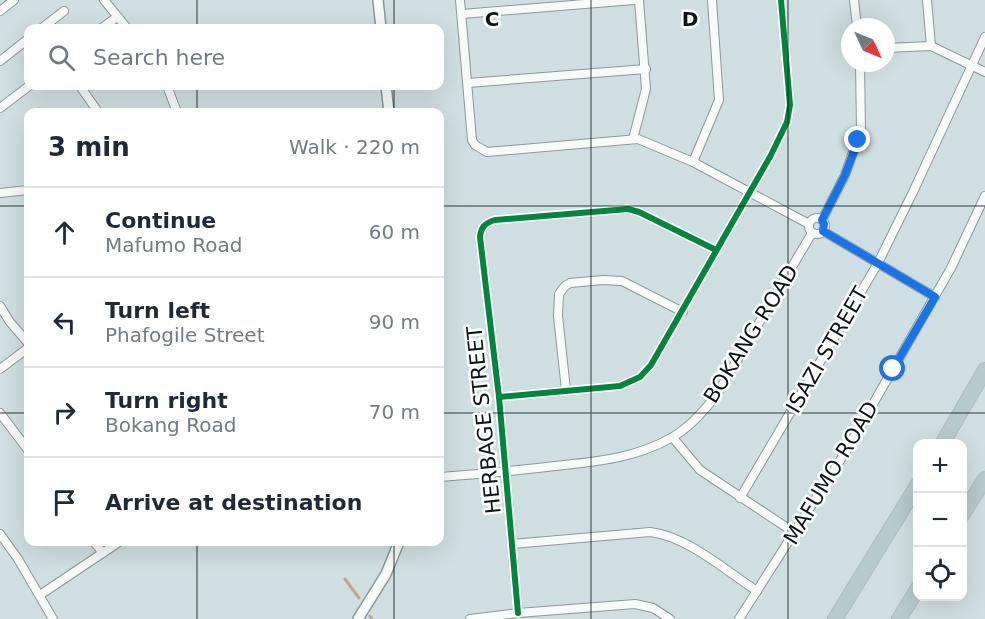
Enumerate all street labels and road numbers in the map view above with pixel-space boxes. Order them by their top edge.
street label: BOKANG ROAD [699,261,803,407]
street label: ISAZI STREET [781,283,873,417]
street label: HERBAGE STREET [462,325,506,515]
street label: MAFUMO ROAD [779,397,883,549]

